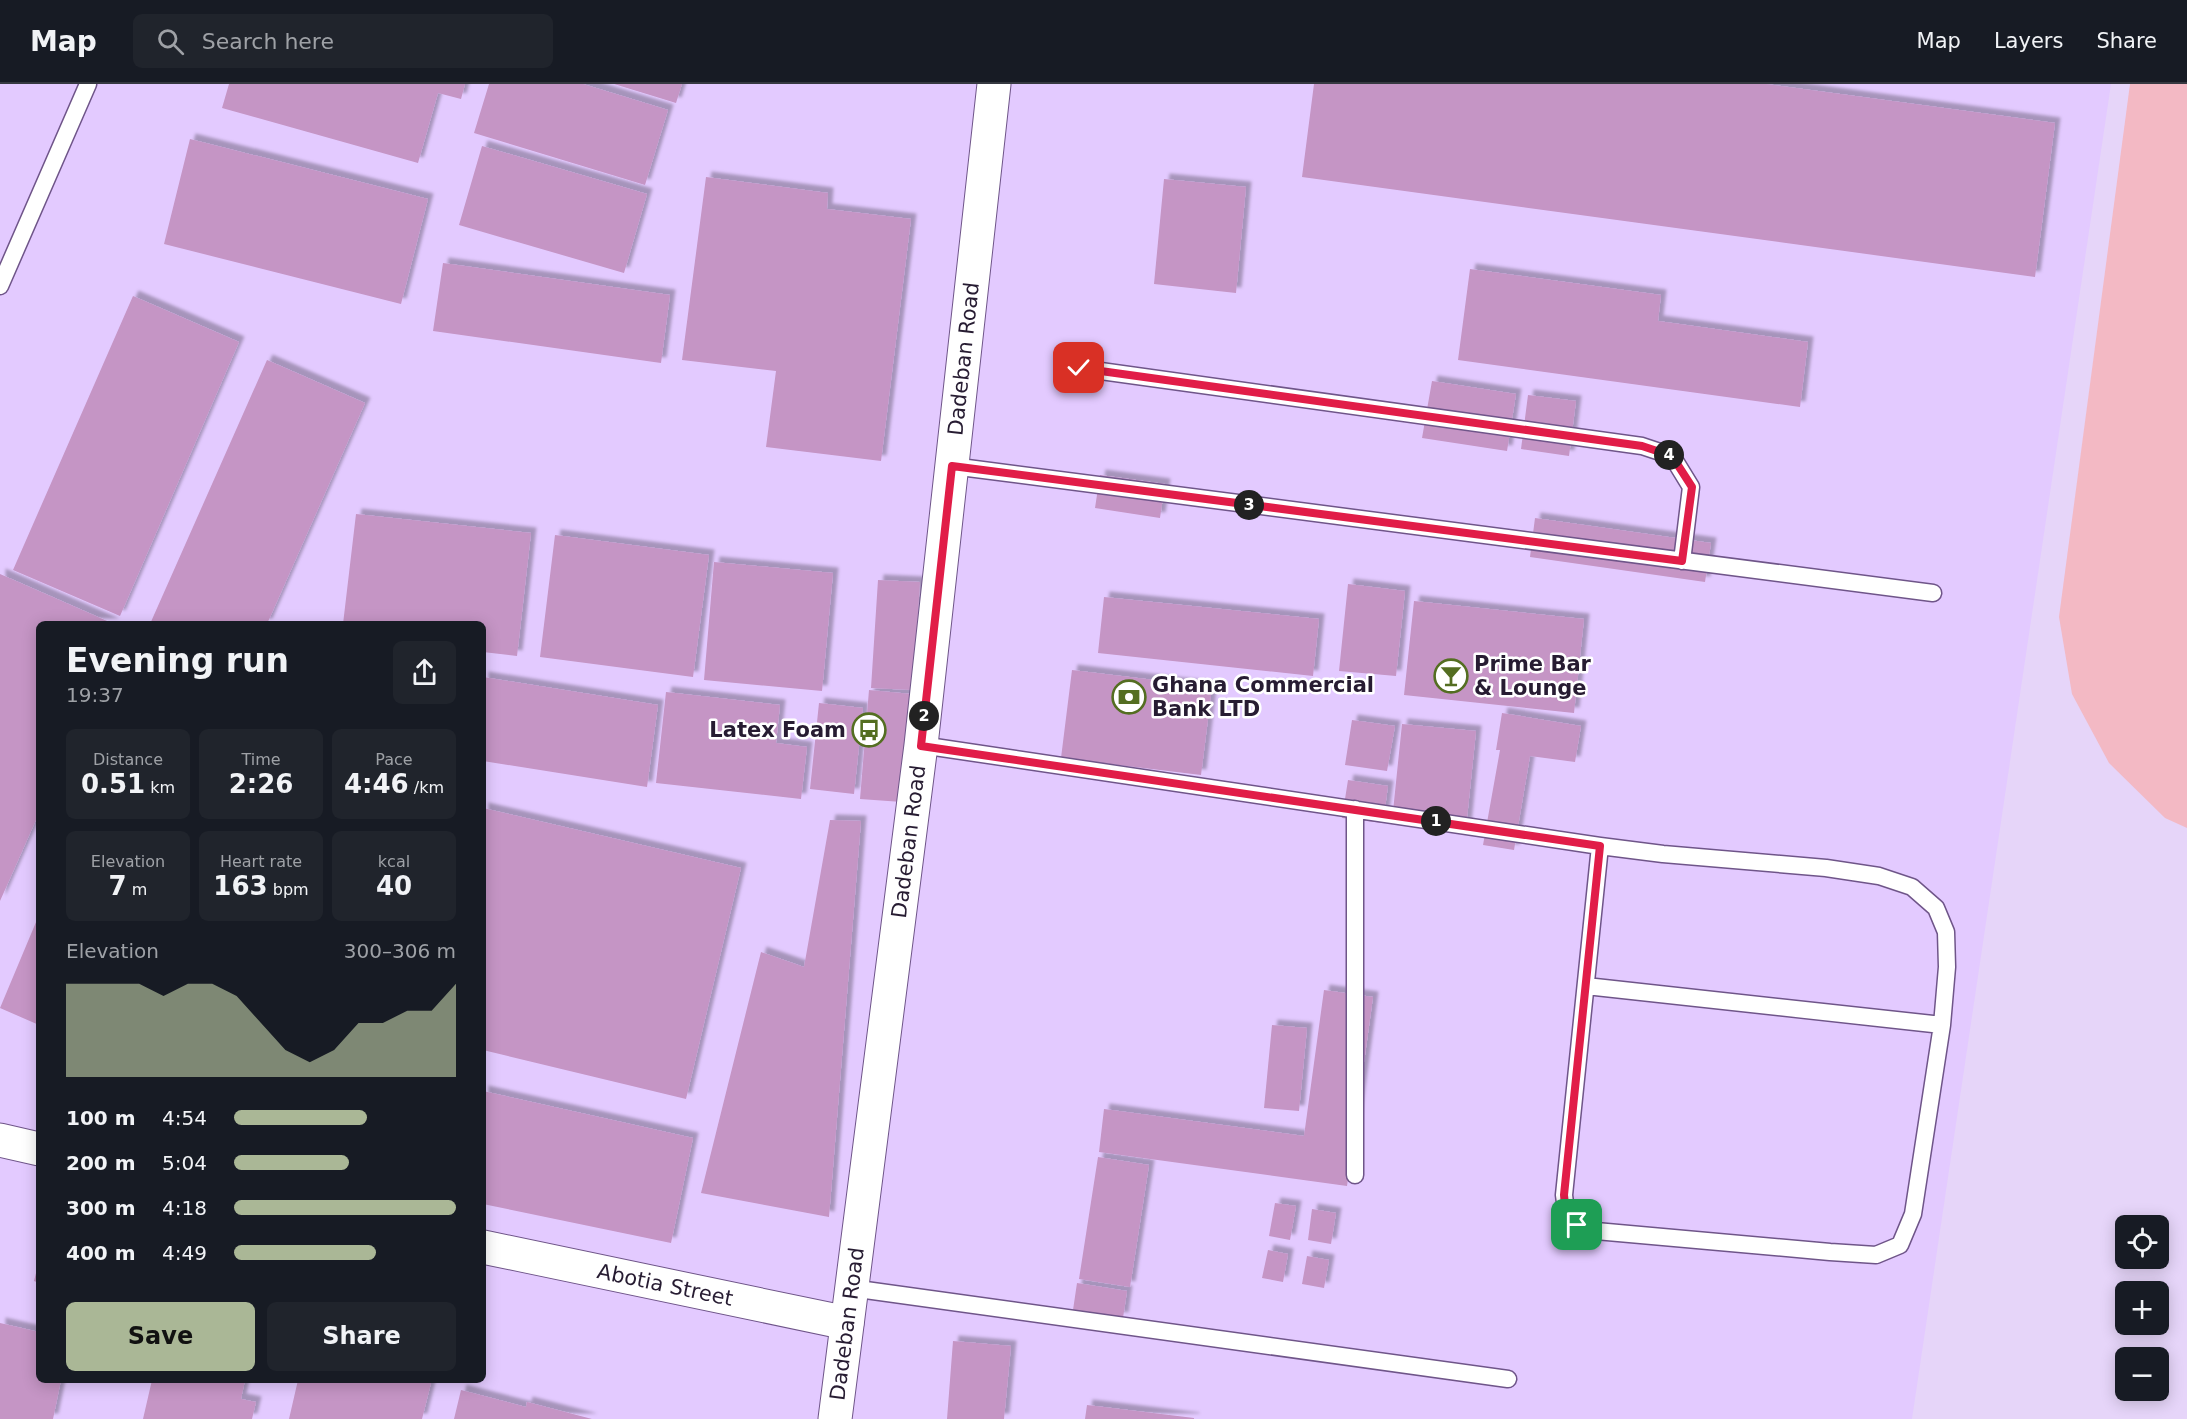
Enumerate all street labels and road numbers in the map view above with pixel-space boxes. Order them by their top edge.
street label: Dadeban Road [943,281,984,437]
street label: Dadeban Road [887,764,930,920]
street label: Dadeban Road [825,1246,869,1402]
street label: Abotia Street [595,1259,735,1311]

